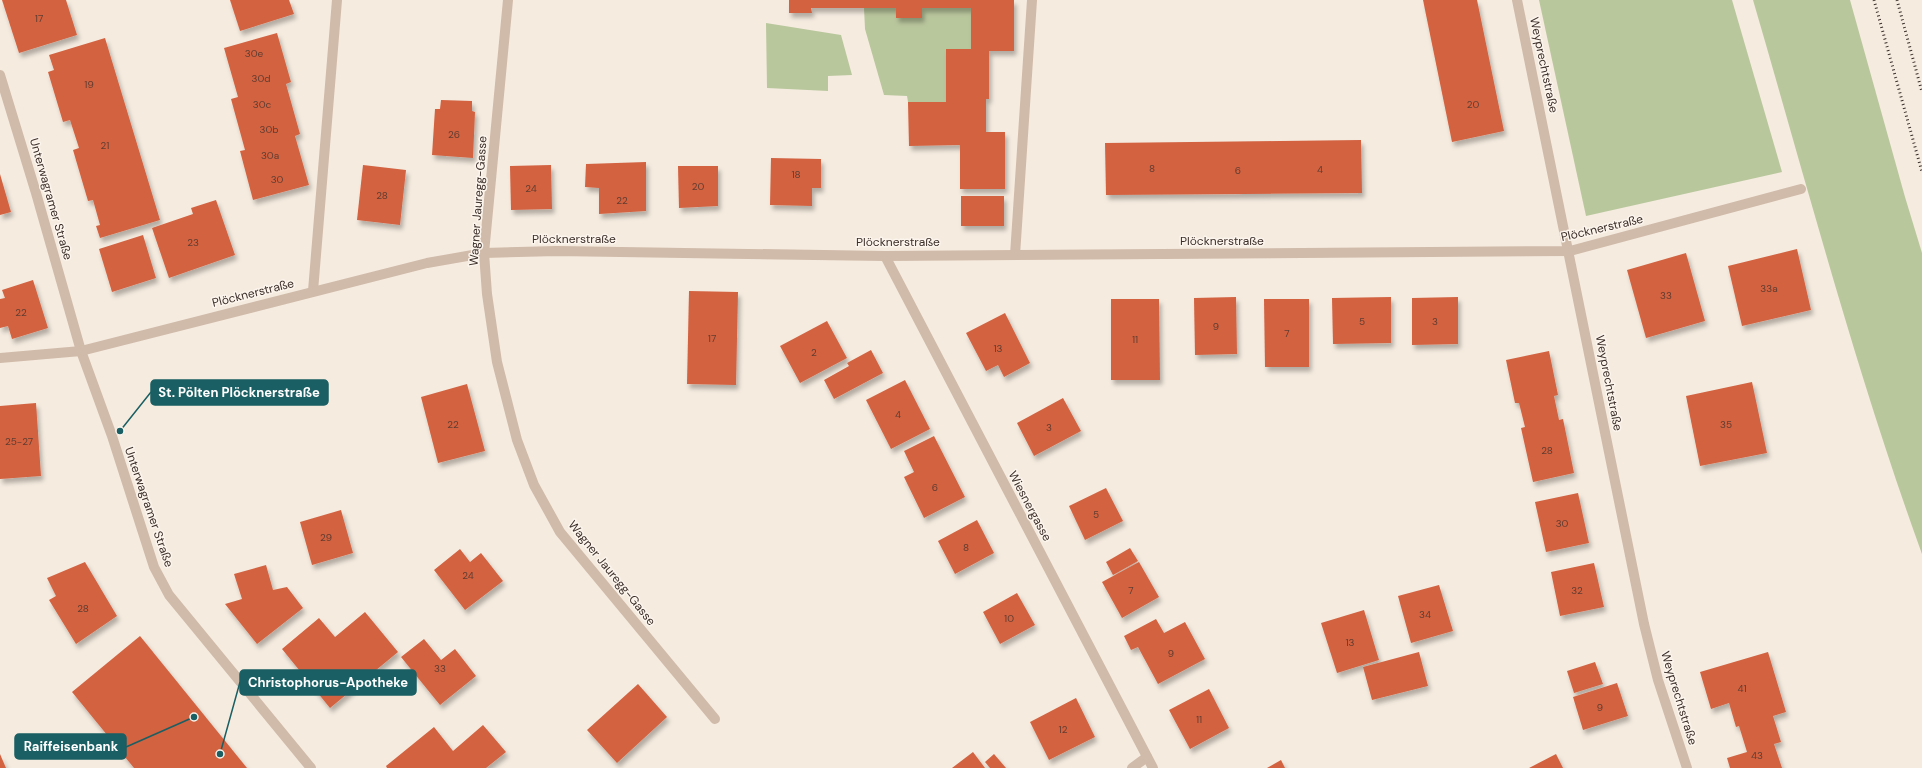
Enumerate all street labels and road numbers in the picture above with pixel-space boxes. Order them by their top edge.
street label: Weyprechtstraße [1526,16,1562,114]
street label: Wagner Jauregg-Gasse [465,135,491,267]
street label: Unterwagramer Straße [26,136,76,262]
street label: Plöcknerstraße [1559,211,1645,245]
street label: Plöcknerstraße [532,231,616,247]
street label: Plöcknerstraße [1180,233,1264,249]
street label: Plöcknerstraße [856,234,940,250]
street label: Plöcknerstraße [210,275,296,311]
street label: Weyprechtstraße [1592,334,1626,432]
street label: Unterwagramer Straße [121,445,177,569]
street label: Wiesnergasse [1005,468,1055,544]
street label: Wagner Jauregg-Gasse [565,517,659,629]
street label: Weyprechtstraße [1657,649,1701,747]

